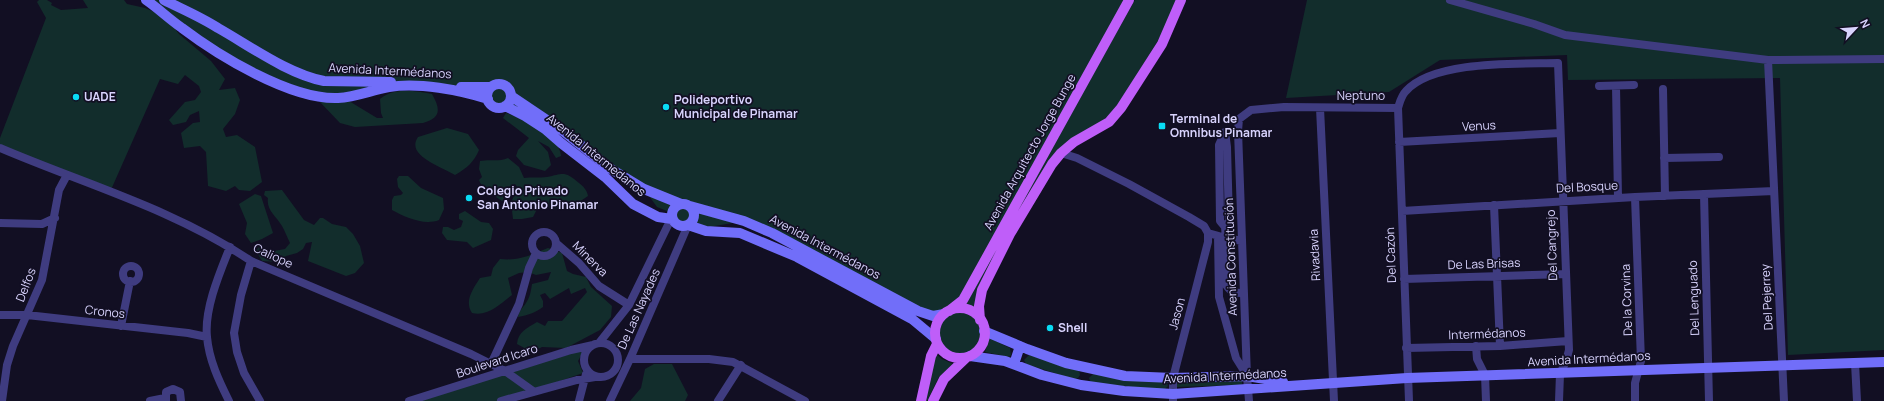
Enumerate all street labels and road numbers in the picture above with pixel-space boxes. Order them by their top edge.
street label: Avenida Intermédanos [328,59,452,82]
street label: Avenida Arquitecto Jorge Bunge [979,71,1080,233]
street label: Neptuno [1337,87,1385,104]
street label: Avenida Intermedanos [543,109,650,200]
street label: Venus [1462,116,1496,135]
street label: Del Bosque [1555,176,1618,197]
street label: Avenida Constitución [1220,198,1241,316]
street label: Del Cangrejo [1542,209,1561,281]
street label: Avenida Intermédanos [767,210,884,283]
street label: Del Cazón [1381,227,1400,283]
street label: Rivadavia [1305,229,1324,281]
street label: Minerva [569,237,612,280]
street label: Caliope [251,239,296,272]
street label: De Las Brisas [1447,254,1521,273]
street label: Del Lenguado [1684,260,1703,336]
street label: Del Pejerrey [1756,263,1777,331]
street label: De la Corvina [1617,264,1636,336]
street label: Delfos [11,265,40,304]
street label: De Las Nayades [613,266,664,352]
street label: Jason [1164,296,1189,332]
street label: Cronos [84,301,126,322]
street label: Intermédanos [1448,324,1526,343]
street label: Boulevard Icaro [454,339,540,382]
street label: Avenida Intermédanos [1527,347,1651,370]
street label: Avenida Intermédanos [1163,364,1287,387]

